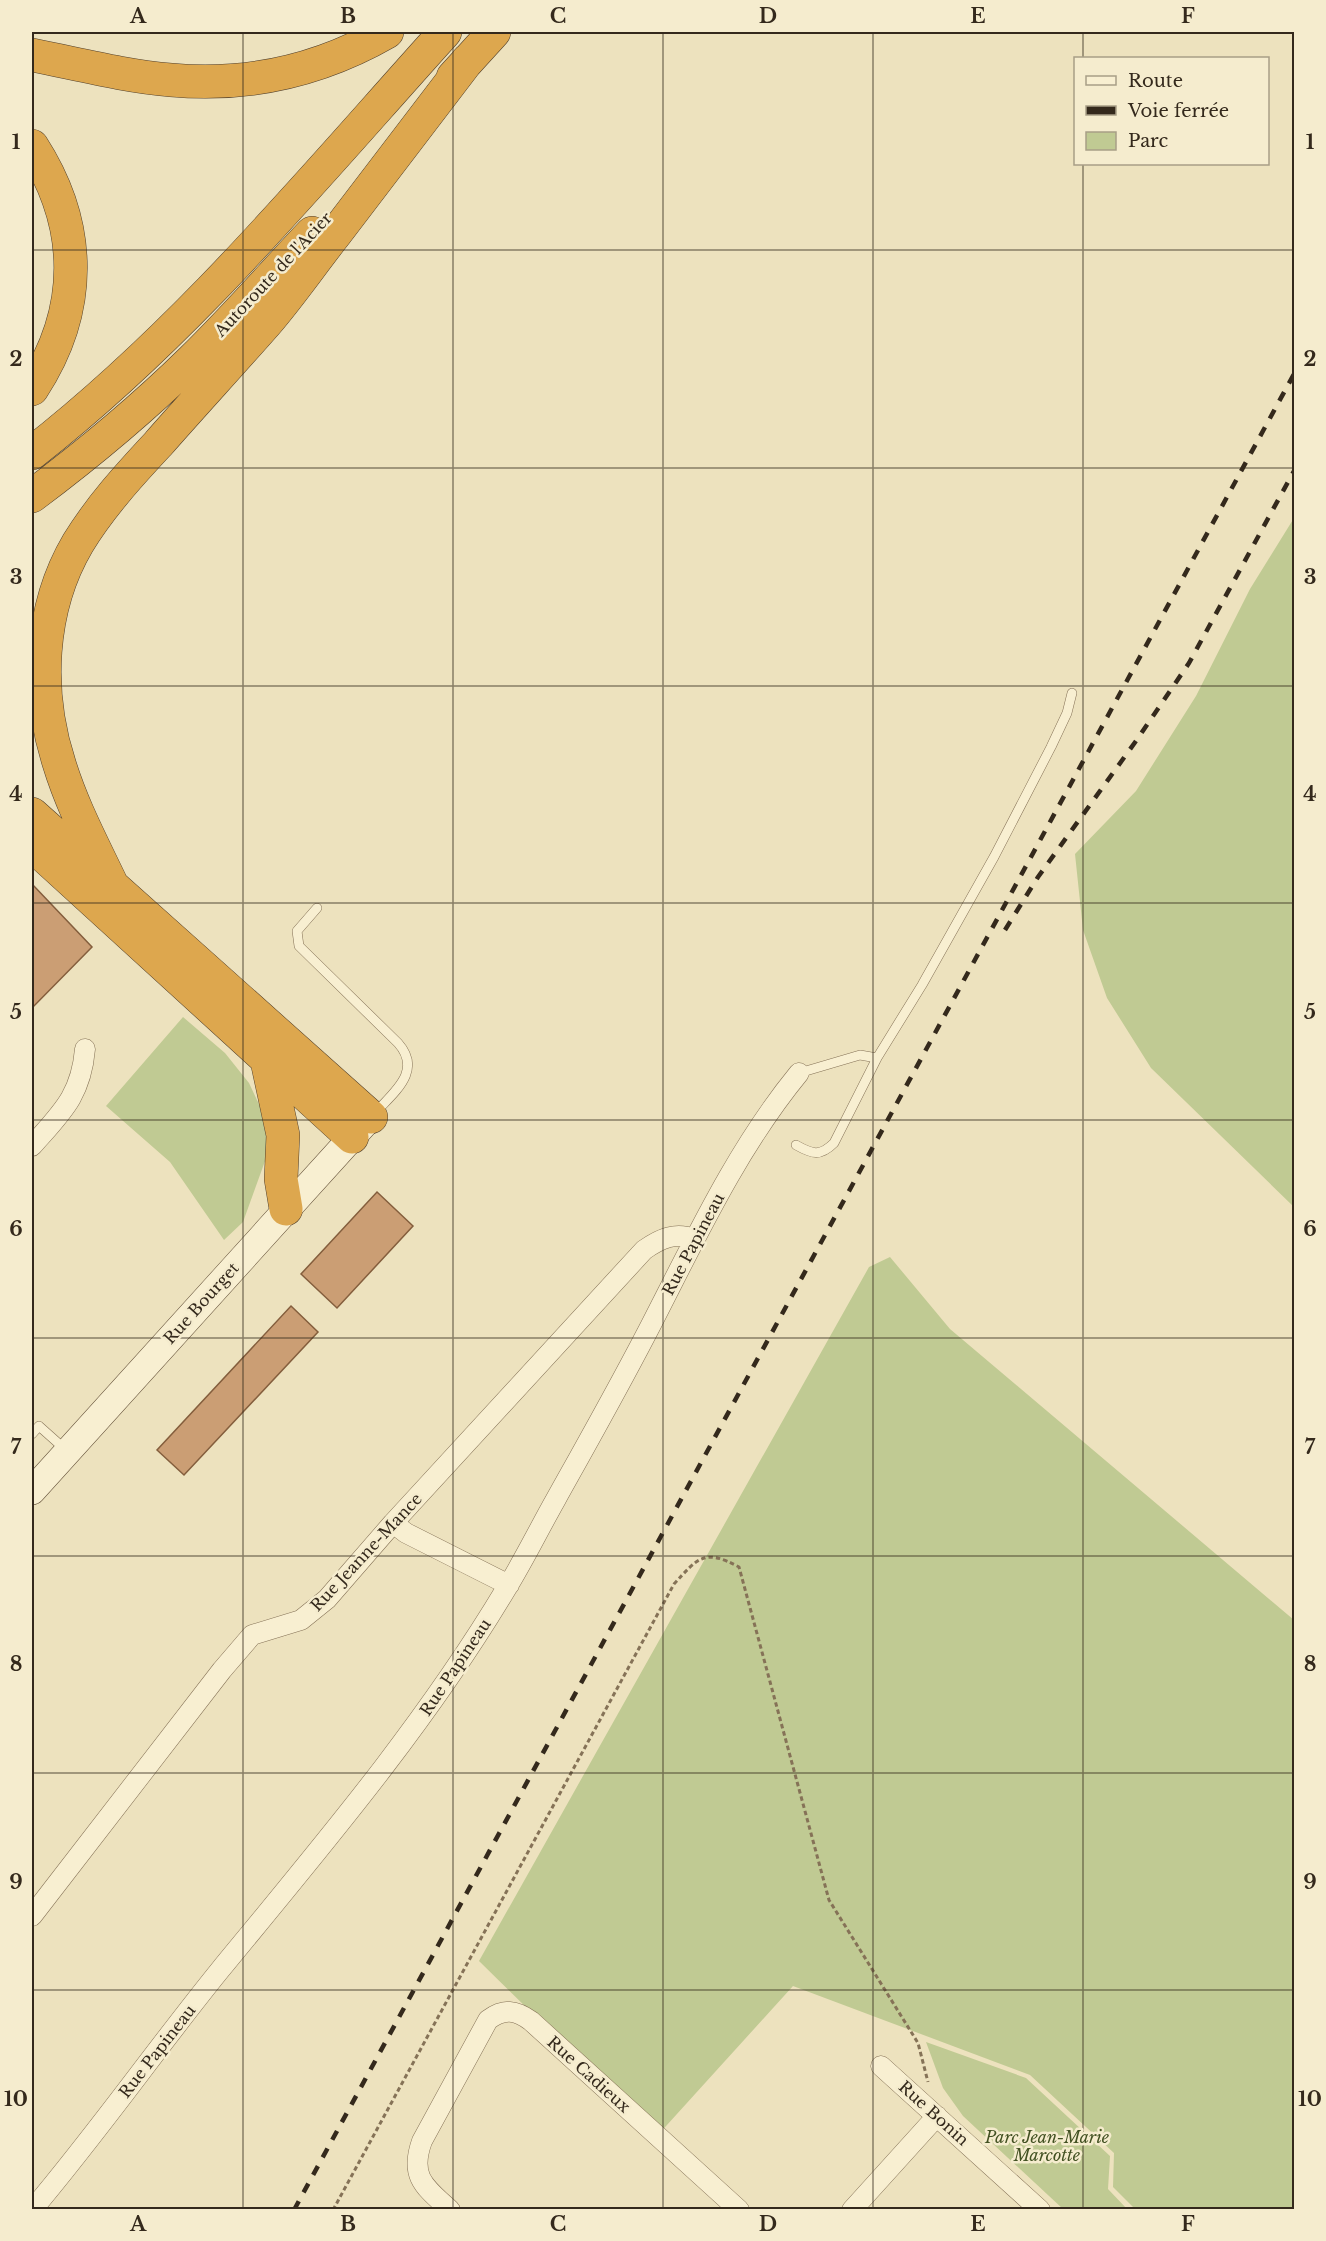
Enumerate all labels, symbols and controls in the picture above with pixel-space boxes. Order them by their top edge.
text: A [129,4,147,28]
text: B [340,4,356,28]
text: C [550,4,566,28]
text: D [759,4,777,28]
text: E [970,4,986,28]
text: F [1181,4,1195,28]
legend [1074,57,1269,165]
text: Route [1128,70,1183,92]
text: Voie ferrée [1127,100,1229,122]
text: 1 [12,130,21,154]
text: Parc [1128,130,1169,152]
text: 1 [1306,130,1315,154]
street label: Autoroute de l'Acier [209,207,336,341]
text: 2 [9,347,23,371]
text: 2 [1303,347,1317,371]
text: 3 [10,565,22,589]
text: 3 [1304,565,1316,589]
text: 4 [9,782,23,806]
text: 4 [1303,782,1317,806]
text: 5 [10,1000,22,1024]
text: 5 [1304,1000,1316,1024]
street label: Rue Papineau [658,1189,728,1299]
text: 6 [9,1217,23,1241]
text: 6 [1303,1217,1317,1241]
street label: Rue Bourget [159,1258,243,1348]
text: 7 [11,1435,22,1459]
text: 7 [1305,1435,1316,1459]
street label: Rue Jeanne-Mance [306,1489,426,1615]
street label: Rue Papineau [415,1614,495,1719]
text: 8 [10,1652,22,1676]
text: 8 [1304,1652,1316,1676]
text: 9 [9,1870,23,1894]
text: 9 [1303,1870,1317,1894]
street label: Rue Papineau [114,2000,200,2102]
street label: Rue Cadieux [543,2032,635,2117]
street label: Rue Bonin [895,2076,973,2150]
text: 10 [4,2087,28,2111]
text: 10 [1298,2087,1322,2111]
park label: Parc Jean-Marie Marcotte [984,2127,1110,2165]
text: A [129,2212,147,2236]
text: B [340,2212,356,2236]
text: C [550,2212,566,2236]
text: D [759,2212,777,2236]
text: E [970,2212,986,2236]
text: F [1181,2212,1195,2236]

